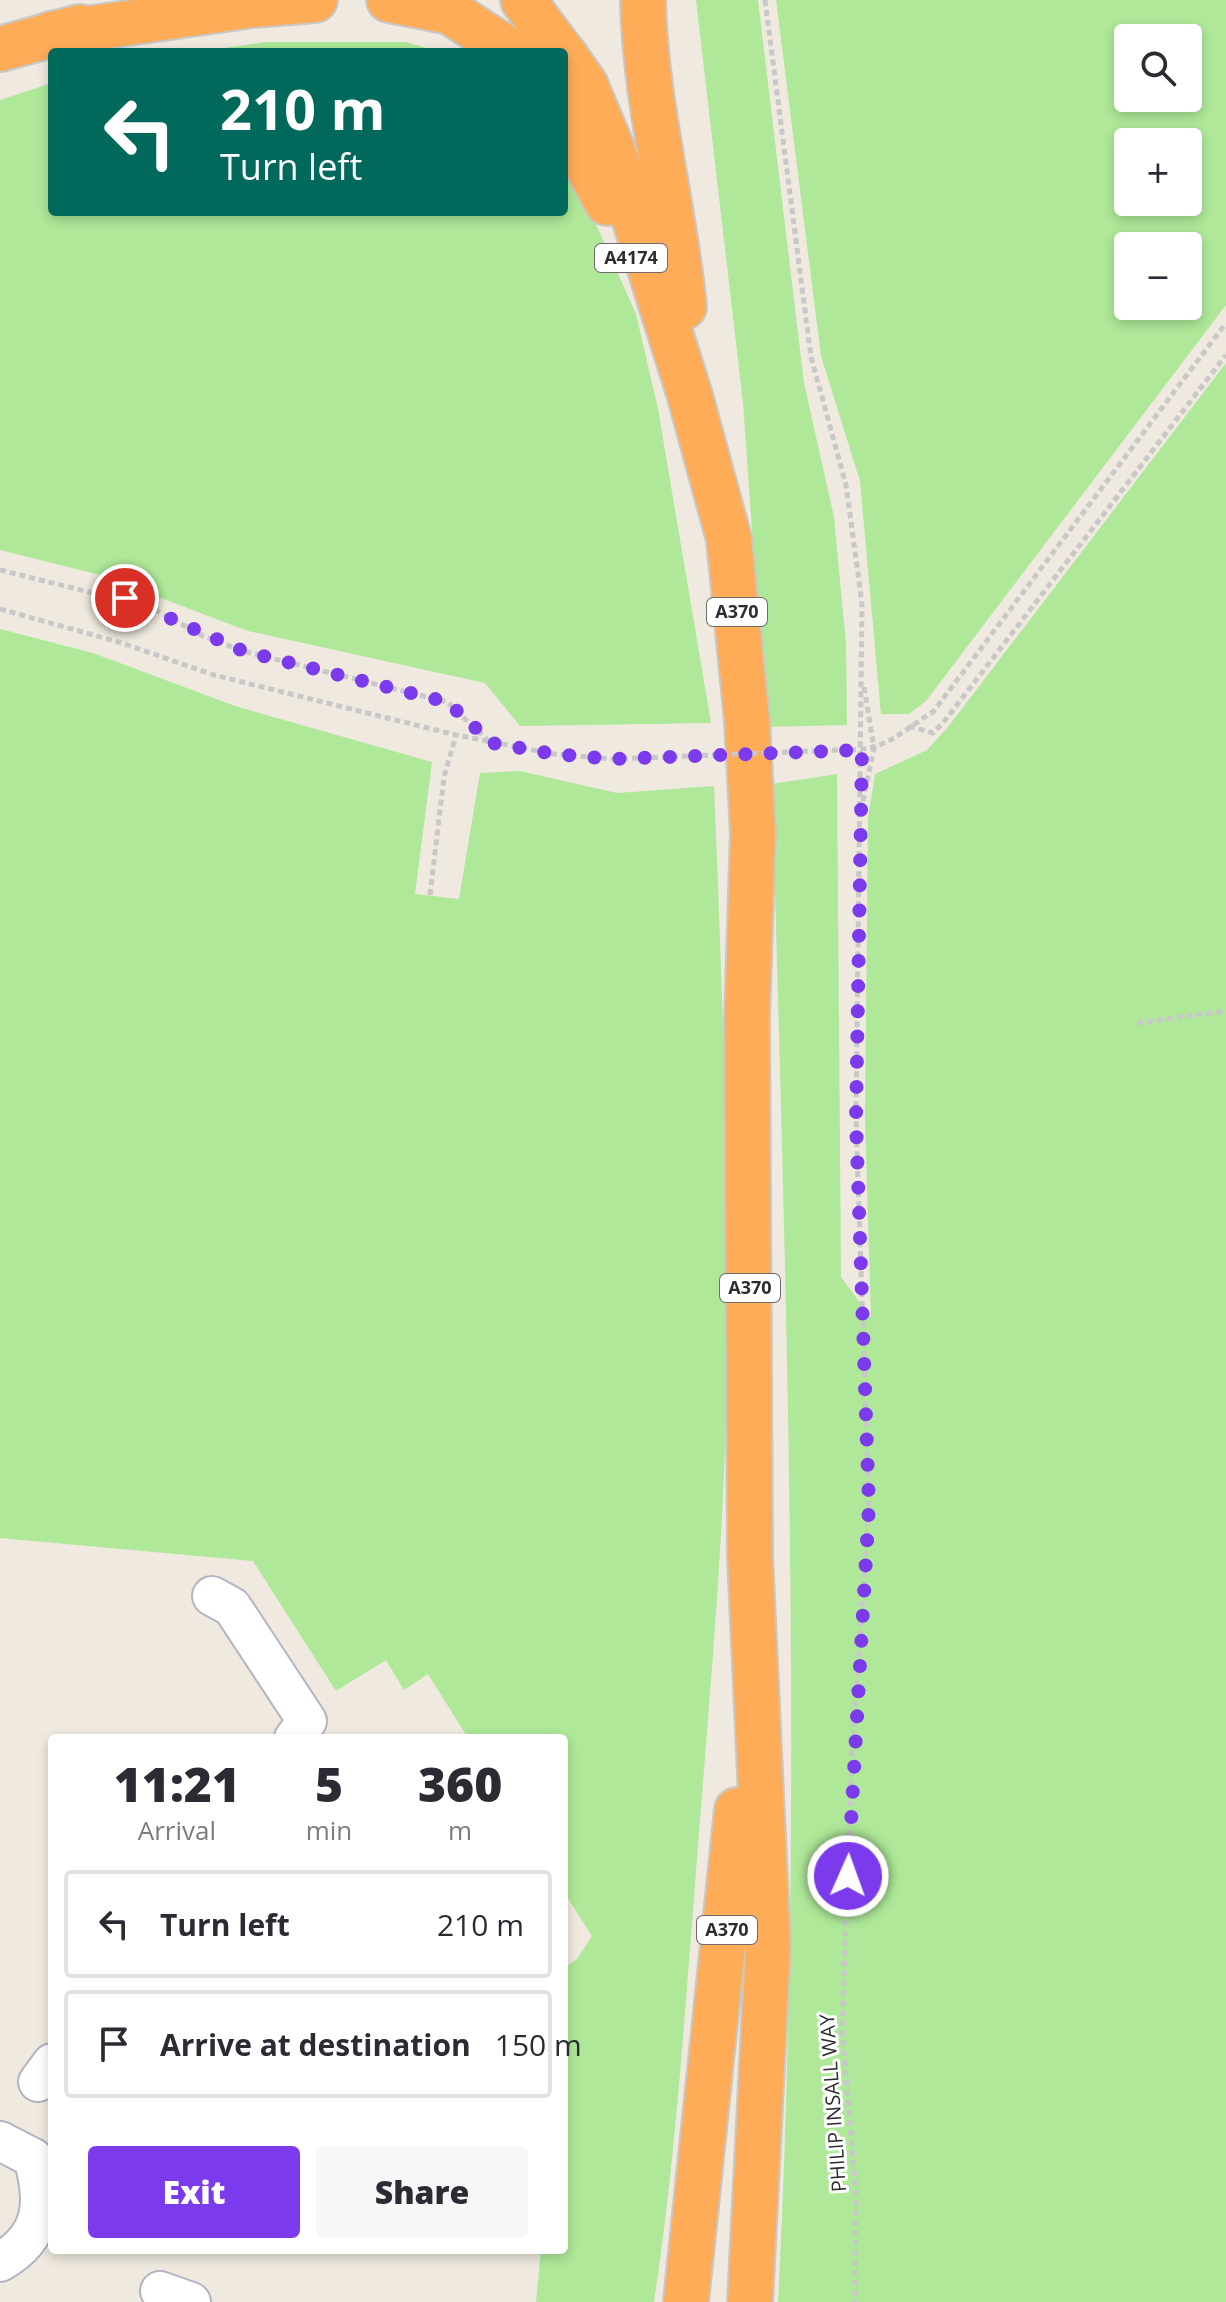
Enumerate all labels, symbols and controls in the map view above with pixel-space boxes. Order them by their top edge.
map controls [1114,24,1202,320]
button: search [1114,24,1202,112]
text: 210 m [220,70,386,146]
icon: left [88,80,192,184]
button: + [1114,128,1202,216]
text: Turn left [220,142,362,191]
button: − [1114,232,1202,320]
road number: A4174 [595,244,667,272]
pin [91,564,159,632]
icon: arrive [103,576,147,620]
road number: A370 [707,598,767,626]
road number: A370 [720,1274,780,1302]
text: 11:21 [114,1751,240,1816]
text: 5 [315,1751,343,1816]
text: 360 [418,1751,502,1816]
text: Arrival [138,1812,216,1848]
text: min [306,1812,352,1848]
text: m [448,1812,472,1848]
position arrow [806,1834,890,1918]
icon: left [92,1902,136,1946]
text: Turn left [160,1904,290,1945]
text: 210 m [437,1904,524,1945]
road number: A370 [697,1916,757,1944]
street label: PHILIP INSALL WAY [813,2012,852,2193]
icon: arrive [92,2022,136,2066]
text: Arrive at destination [160,2024,471,2065]
text: 150 m [495,2024,582,2065]
button: Exit [88,2146,300,2238]
button: Share [316,2146,528,2238]

